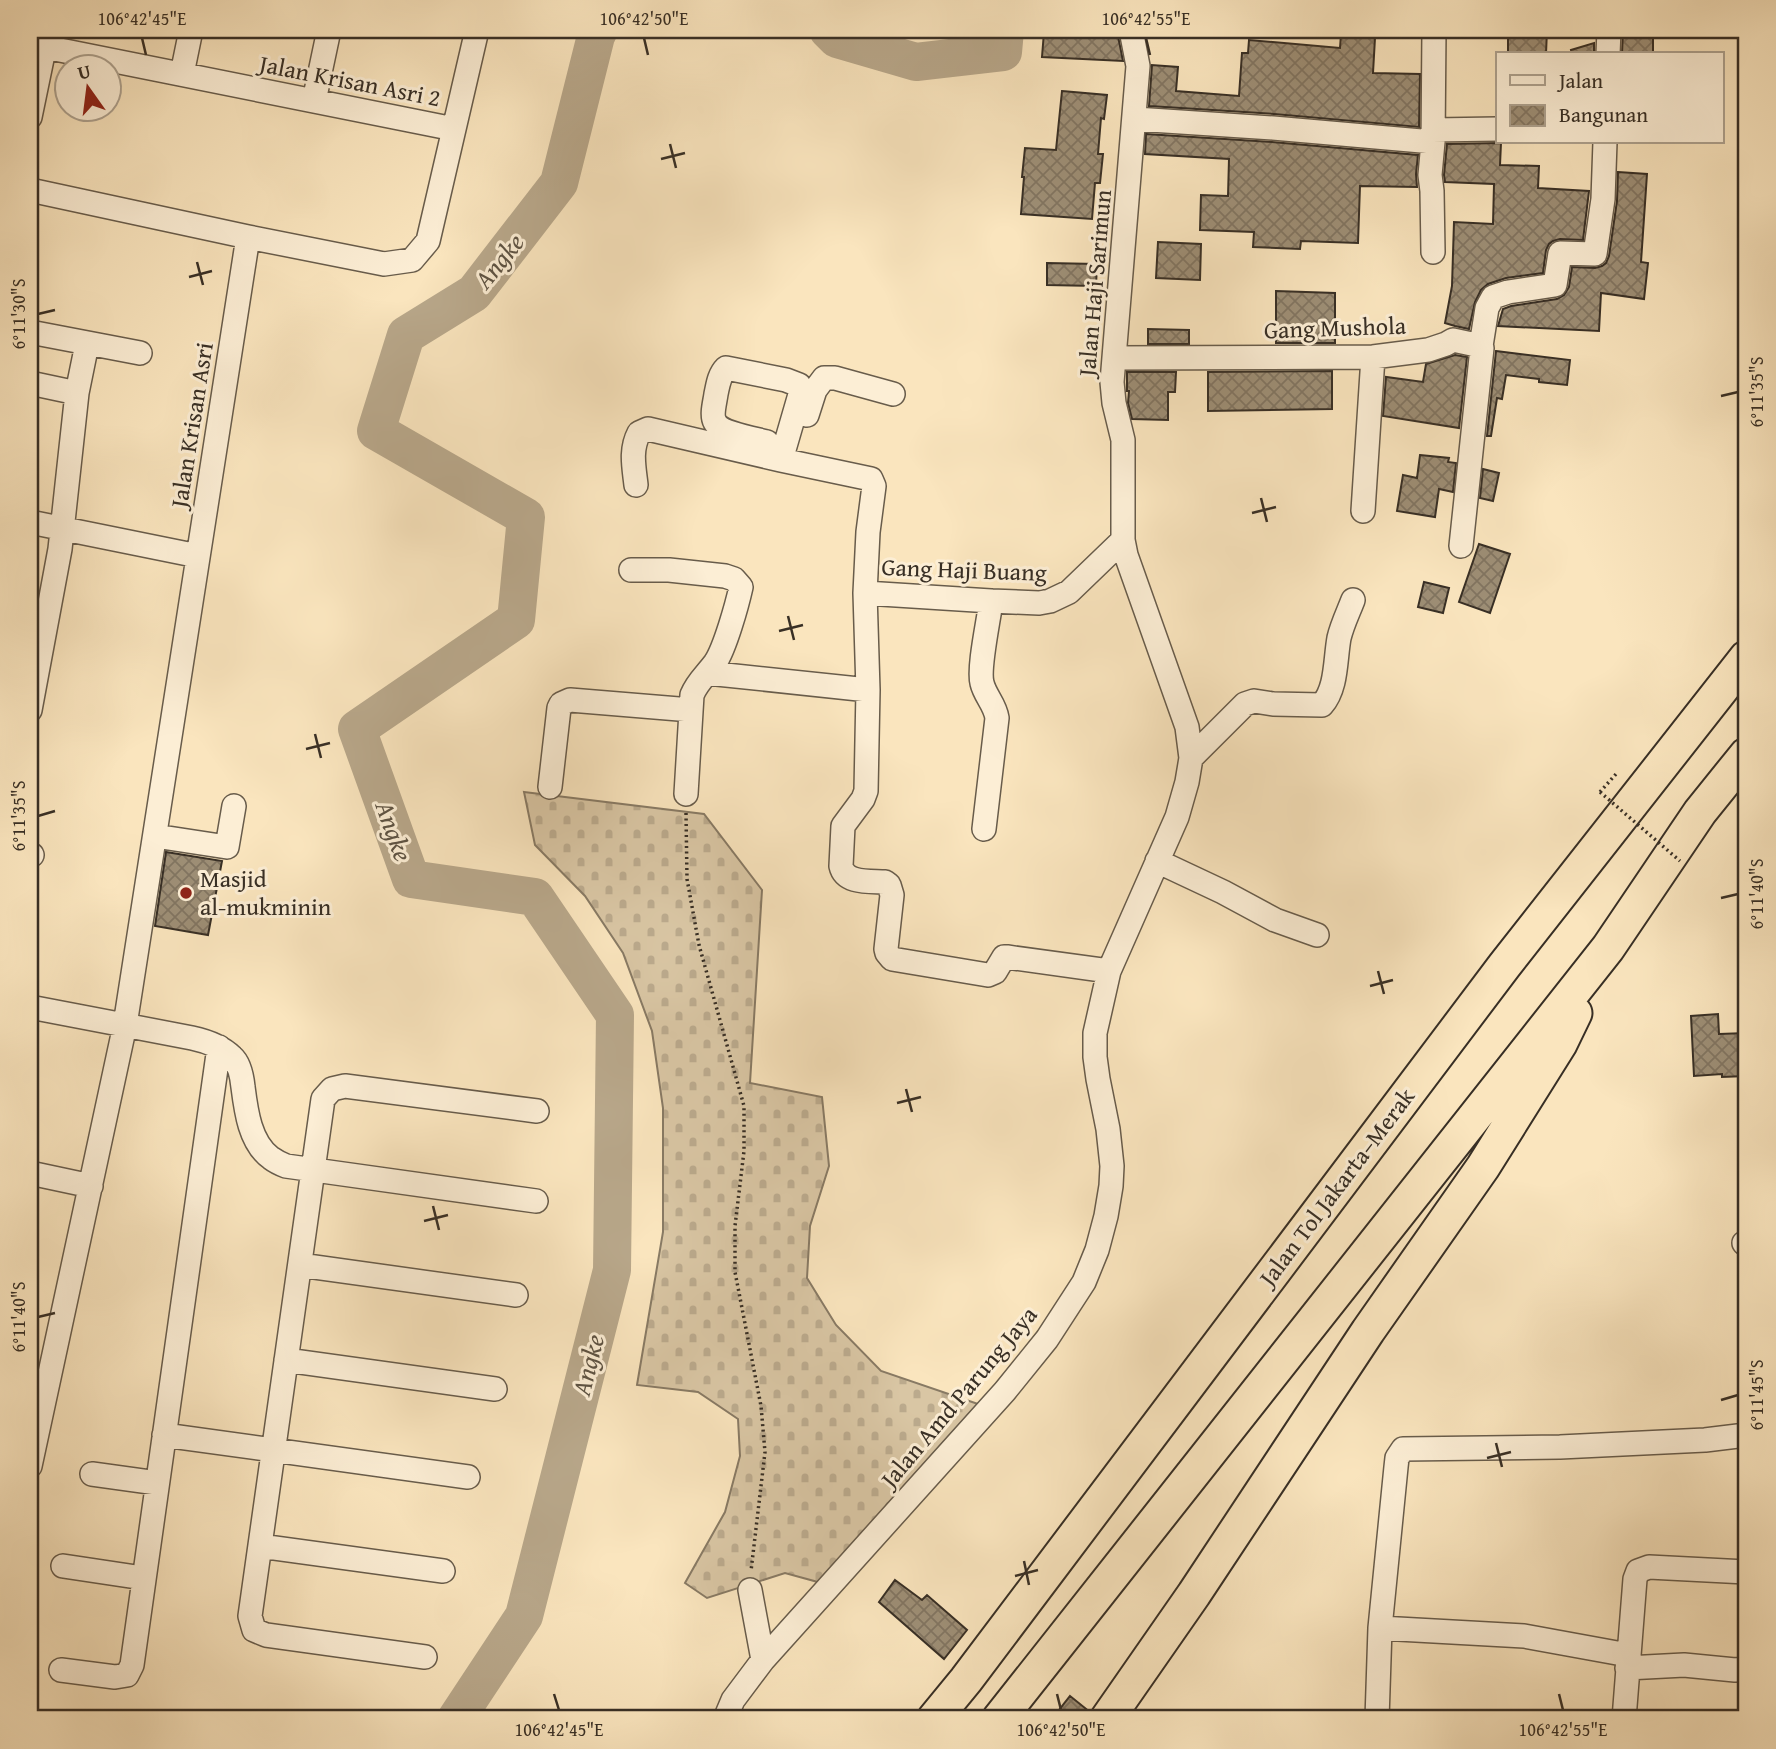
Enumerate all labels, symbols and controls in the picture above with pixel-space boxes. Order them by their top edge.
text: 106°42'45"E [98,5,186,32]
text: 106°42'50"E [600,5,688,32]
text: 106°42'55"E [1102,5,1190,32]
street label: Jalan Krisan Asri 2 [254,45,444,115]
north arrow [52,52,122,122]
legend [1496,52,1724,144]
text: U [74,56,94,87]
text: Jalan [1556,65,1603,96]
text: Bangunan [1559,99,1648,130]
street label: Jalan Haji Sarimun [1069,188,1120,381]
water label: Angke [463,224,533,298]
text: 6°11'30"S [5,278,32,350]
street label: Gang Mushola [1263,308,1407,347]
street label: Jalan Krisan Asri [161,339,222,513]
text: 6°11'35"S [1743,356,1770,428]
street label: Gang Haji Buang [881,549,1047,590]
text: 6°11'35"S [5,780,32,852]
water label: Angke [365,794,423,867]
text: 6°11'40"S [1743,858,1770,930]
place label: Masjid al-mukminin [200,861,332,924]
marker: Masjid al-mukminin [178,885,194,901]
street label: Jalan Tol Jakarta–Merak [1249,1080,1423,1296]
text: 6°11'40"S [5,1281,32,1353]
street label: Jalan Amd Parung Jaya [870,1298,1046,1497]
water label: Angke [561,1330,614,1401]
text: 6°11'45"S [1743,1359,1770,1431]
text: 106°42'45"E [515,1716,603,1743]
text: 106°42'50"E [1017,1716,1105,1743]
text: 106°42'55"E [1519,1716,1607,1743]

